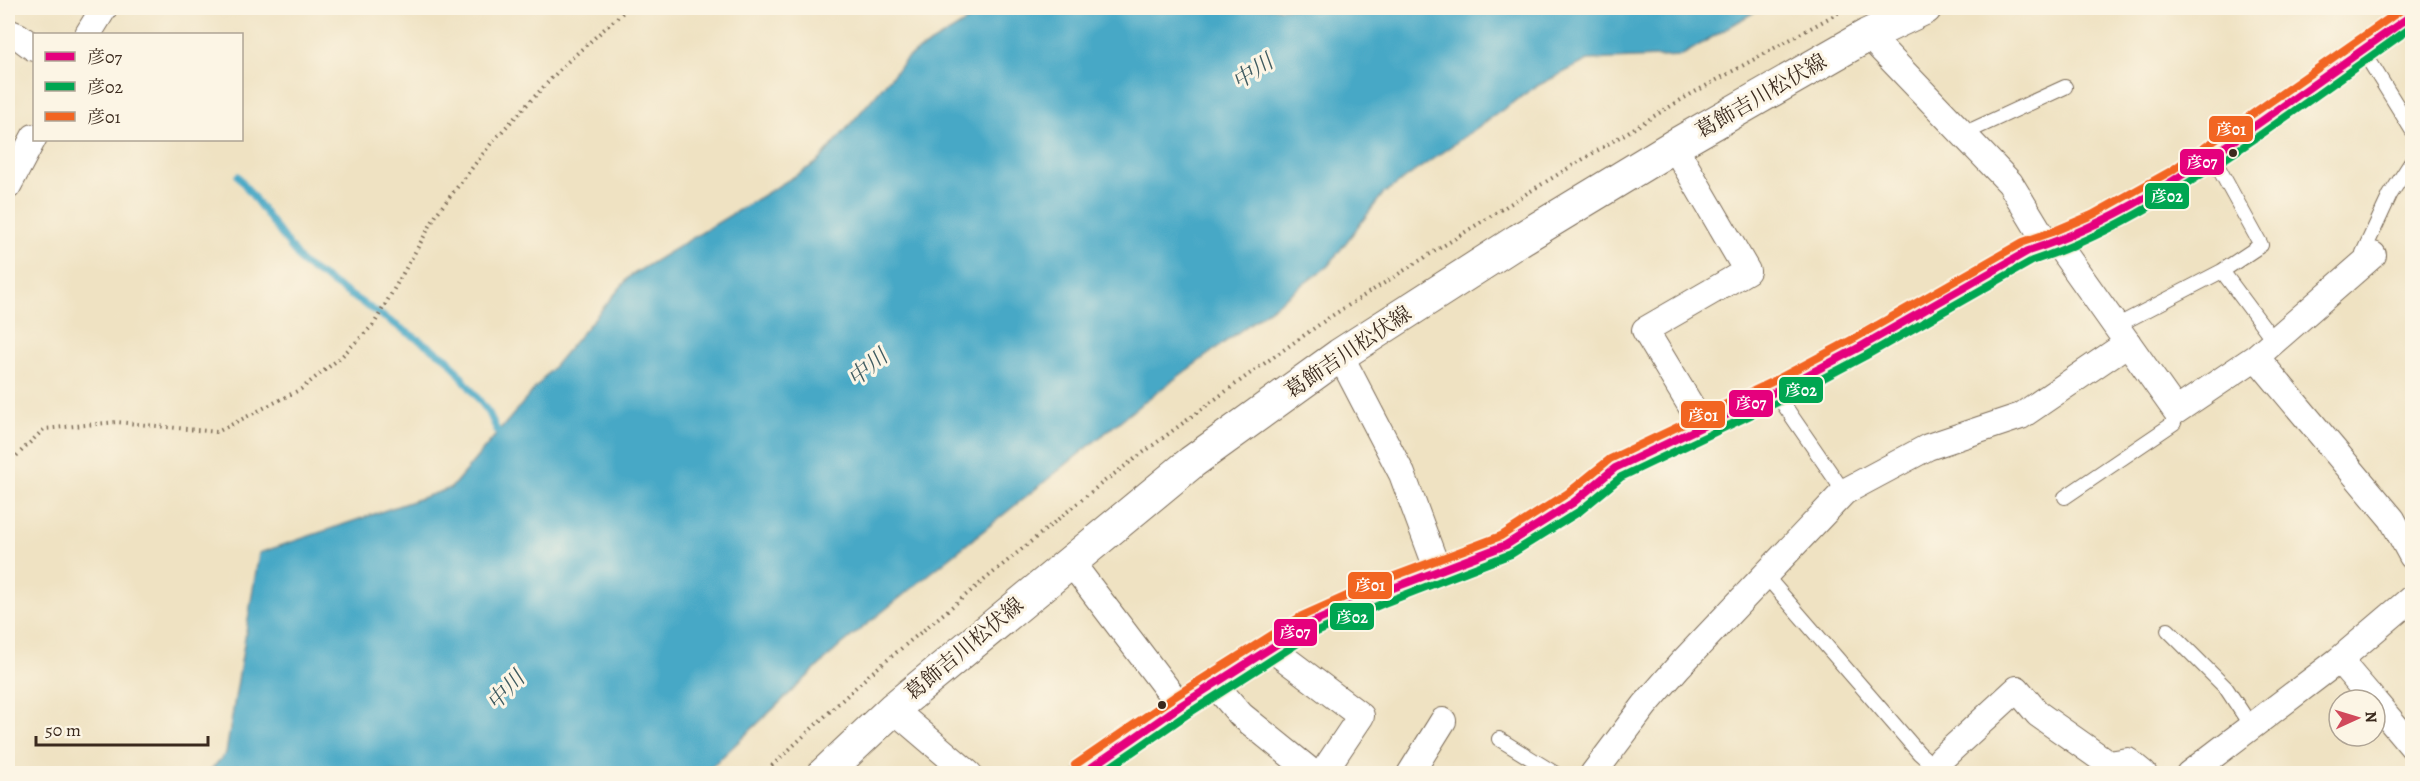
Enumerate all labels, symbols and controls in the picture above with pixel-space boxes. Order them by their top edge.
legend [33,33,243,141]
text: 彦07 [87,45,123,69]
water label: 中川 [1226,46,1281,97]
street label: 葛飾吉川松伏線 [1690,47,1832,145]
text: 彦02 [87,75,124,99]
text: 彦01 [87,105,121,129]
line badge: 彦01 [2208,115,2254,143]
text: 彦01 [2216,119,2246,141]
unlabelled marker [2227,147,2239,159]
line badge: 彦07 [2179,148,2225,176]
text: 彦07 [2187,152,2218,174]
line badge: 彦02 [2144,182,2190,210]
text: 彦02 [2151,186,2183,208]
street label: 葛飾吉川松伏線 [1279,299,1417,405]
water label: 中川 [841,341,896,393]
line badge: 彦02 [1778,376,1824,404]
text: 彦02 [1785,380,1817,402]
line badge: 彦07 [1728,389,1774,418]
text: 彦07 [1736,393,1767,415]
line badge: 彦01 [1680,400,1726,429]
text: 彦01 [1688,405,1718,427]
line badge: 彦01 [1347,571,1393,600]
text: 彦01 [1355,575,1385,597]
street label: 葛飾吉川松伏線 [899,591,1029,707]
line badge: 彦02 [1329,602,1375,631]
text: 彦02 [1336,607,1368,629]
line badge: 彦07 [1273,618,1318,647]
text: 彦07 [1280,622,1311,644]
water label: 中川 [480,663,533,717]
north arrow [2327,688,2387,748]
unlabelled marker [1156,699,1168,711]
scale bar [36,709,208,747]
text: N [2360,710,2382,724]
text: 50 m [45,718,81,742]

